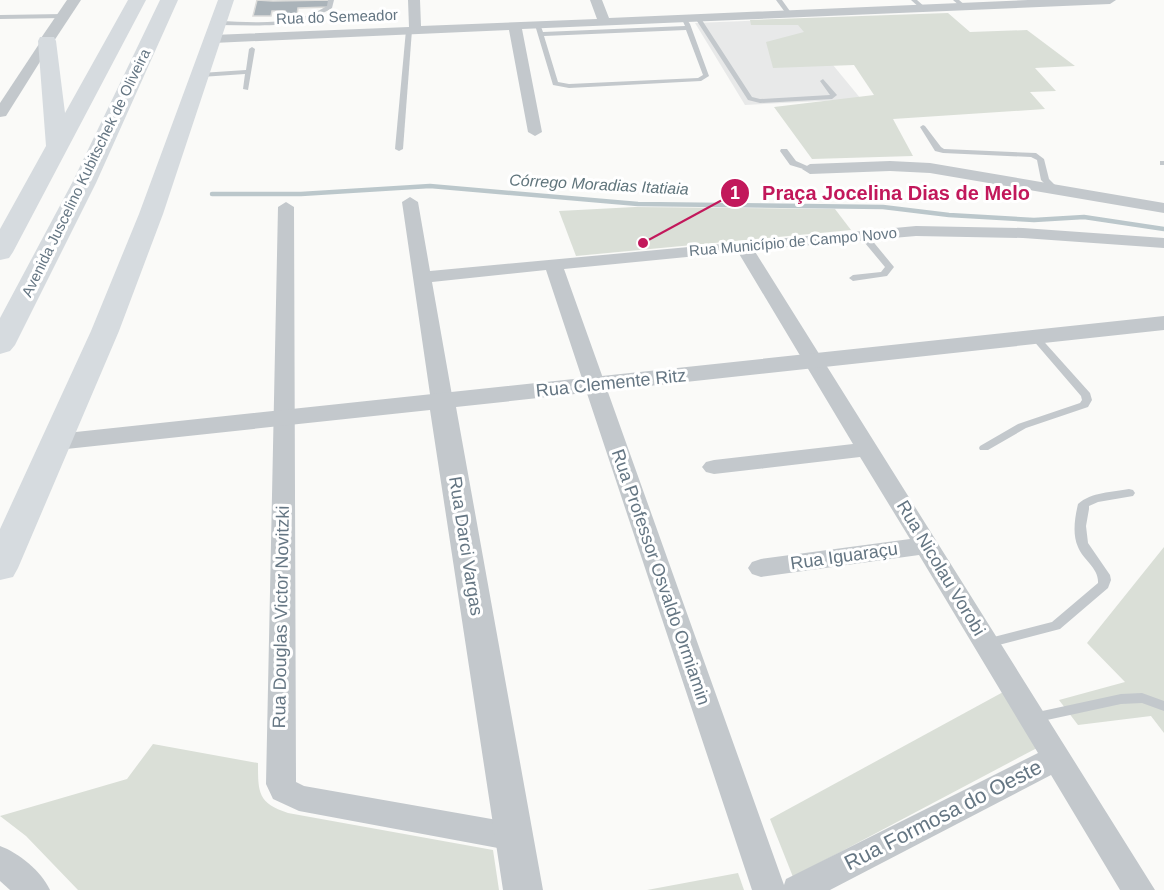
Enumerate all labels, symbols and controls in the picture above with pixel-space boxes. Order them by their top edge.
street label: Rua do Semeador [276,6,398,27]
street label: Avenida Juscelino Kubitschek de Oliveira [18,45,154,300]
water label: Córrego Moradias Itatiaia [509,171,689,198]
callout: Praça Jocelina Dias de Melo [720,174,1042,212]
text: Praça Jocelina Dias de Melo [762,182,1030,204]
text: 1 [730,183,740,203]
street label: Rua Município de Campo Novo [688,224,898,259]
street label: Rua Clemente Ritz [535,365,687,401]
street label: Rua Professor Osvaldo Ormiamin [608,447,714,707]
street label: Rua Darci Vargas [445,475,487,617]
street label: Rua Nicolau Vorobi [893,497,989,639]
street label: Rua Douglas Victor Novitzki [269,505,293,729]
street label: Rua Iguaraçu [789,539,899,573]
street label: Rua Formosa do Oeste [840,755,1045,874]

